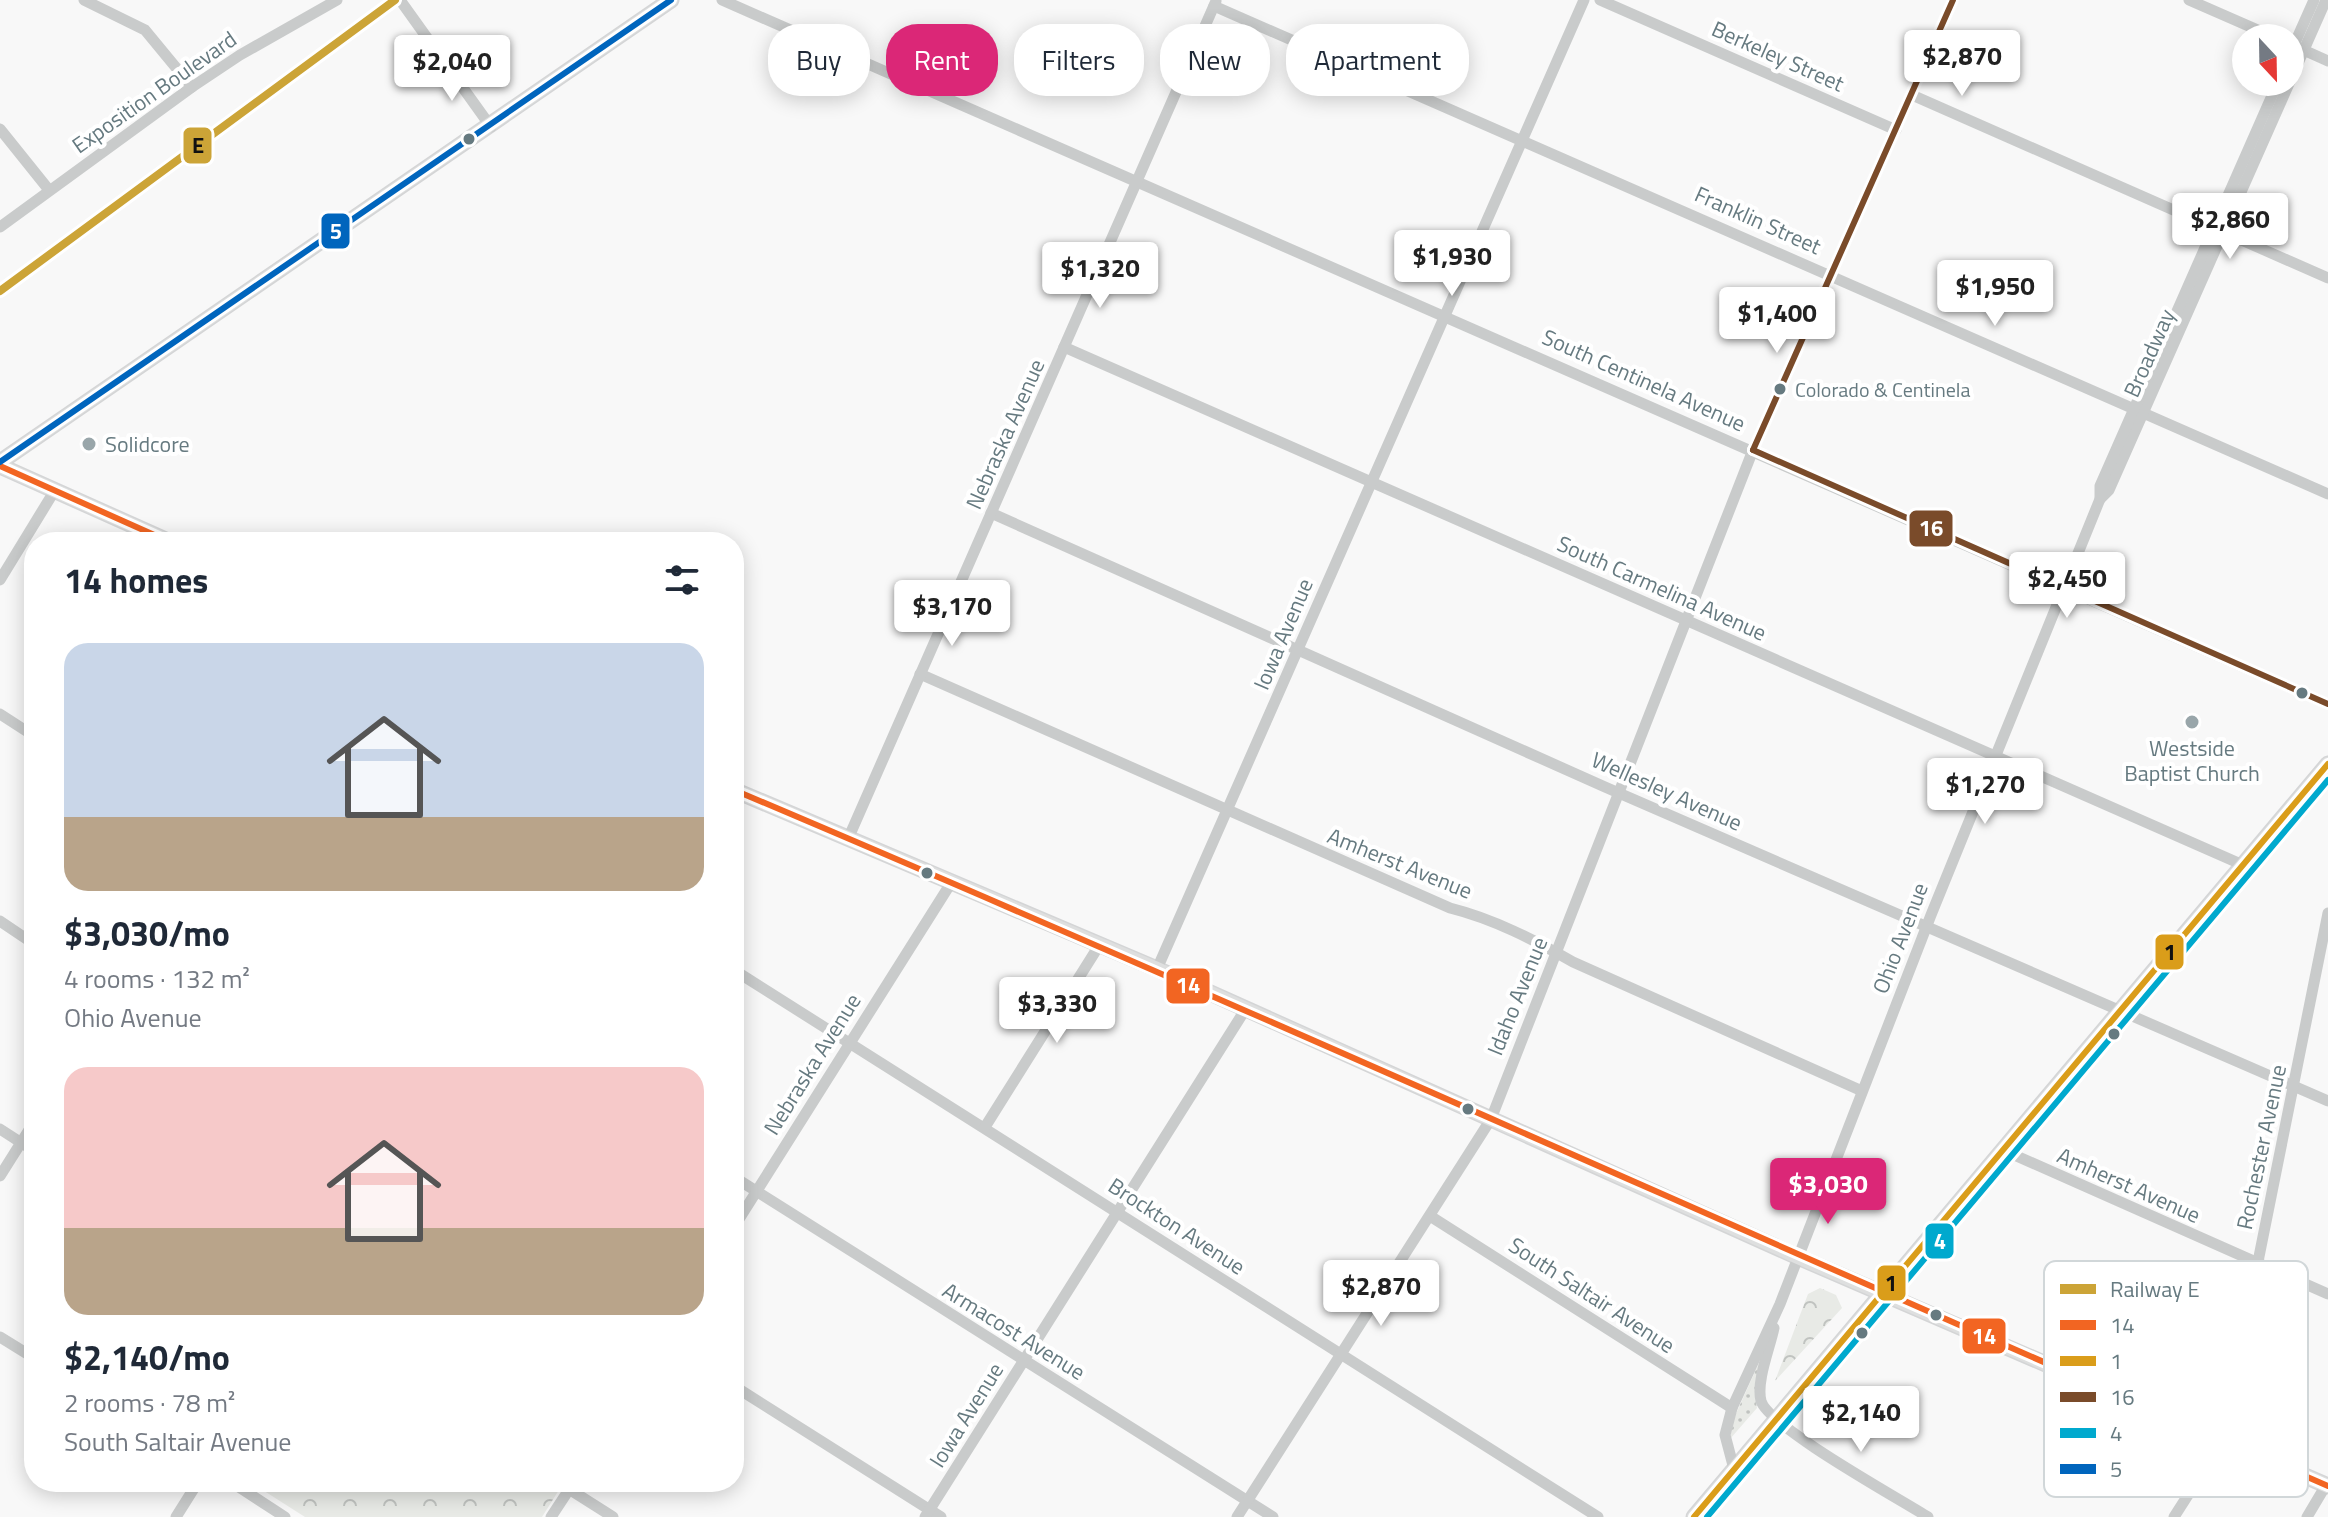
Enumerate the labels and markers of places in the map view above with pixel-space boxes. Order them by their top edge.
pin: $2,870 [1897,30,2027,98]
pin: $2,040 [387,35,517,103]
unlabelled marker [461,131,477,147]
pin: $2,860 [2165,193,2295,261]
pin: $1,930 [1387,230,1517,298]
pin: $1,320 [1035,242,1165,310]
pin: $1,950 [1930,260,2060,328]
pin: $1,400 [1712,287,1842,355]
place label: Colorado & Centinela [1795,374,1970,405]
marker: Colorado & Centinela [1772,381,1788,397]
place label: Solidcore [105,427,190,461]
marker: Solidcore [80,435,98,453]
pin: $2,450 [2002,552,2132,620]
pin: $3,170 [887,580,1017,648]
unlabelled marker [2294,685,2310,701]
marker: Westside Baptist Church [2183,713,2201,731]
place label: Westside Baptist Church [2124,731,2260,790]
pin: $1,270 [1920,758,2050,826]
unlabelled marker [919,865,935,881]
pin: $3,330 [992,977,1122,1045]
unlabelled marker [2106,1026,2122,1042]
unlabelled marker [1460,1101,1476,1117]
pin: $3,030 [1763,1158,1893,1226]
pin: $2,870 [1316,1260,1446,1328]
unlabelled marker [1928,1307,1944,1323]
unlabelled marker [1854,1325,1870,1341]
pin: $2,140 [1796,1386,1926,1454]

